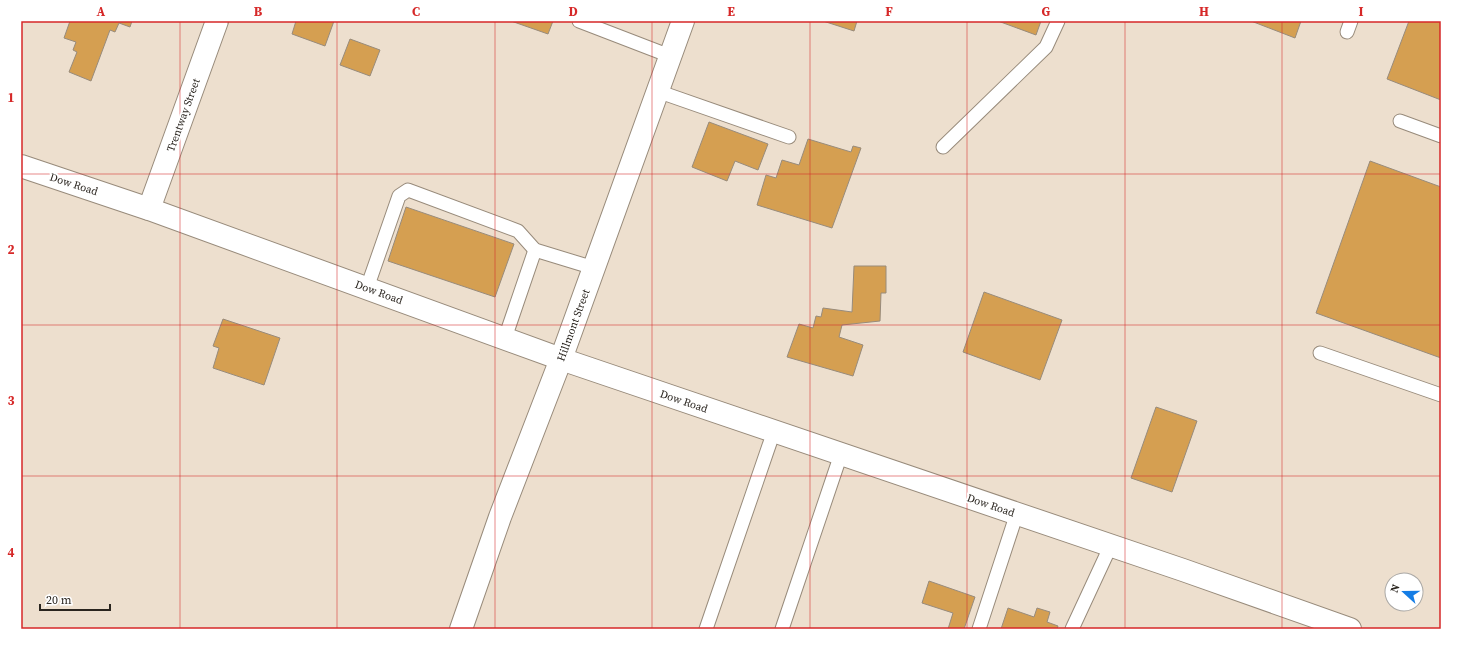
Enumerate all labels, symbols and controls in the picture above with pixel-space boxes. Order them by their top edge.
text: A [97,3,106,20]
text: B [254,3,263,20]
text: C [412,3,420,20]
text: D [568,3,578,20]
text: E [727,3,735,20]
text: F [885,3,893,20]
text: G [1042,3,1051,20]
text: H [1199,3,1209,20]
text: I [1358,3,1364,20]
street label: Trentway Street [163,76,204,154]
text: 1 [7,89,15,106]
street label: Dow Road [48,170,101,200]
text: 2 [7,241,15,258]
street label: Dow Road [353,277,405,308]
street label: Hillmont Street [553,287,594,363]
street label: Dow Road [658,386,711,417]
text: 3 [7,392,15,409]
street label: Dow Road [965,490,1018,521]
text: 4 [7,544,15,561]
north arrow [1384,572,1424,612]
text: N [1387,582,1404,595]
scale bar [40,586,110,612]
text: 20 m [46,592,72,608]

